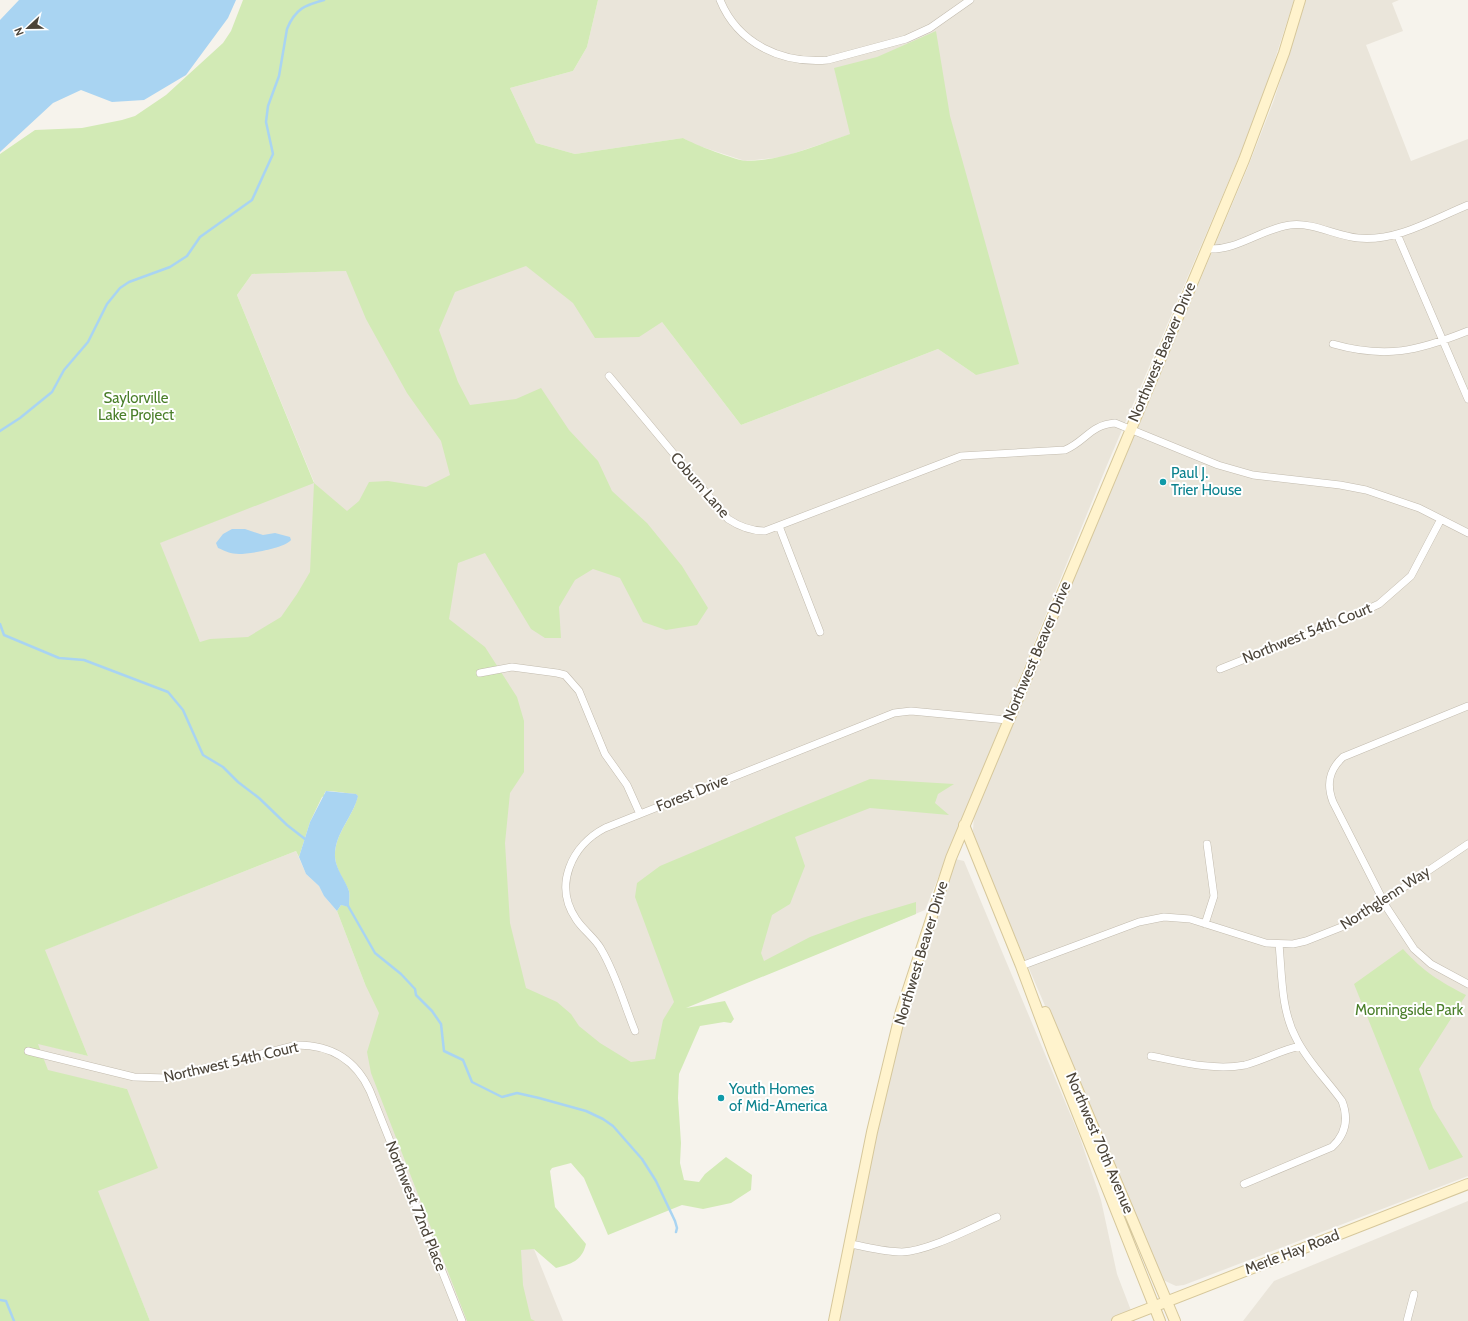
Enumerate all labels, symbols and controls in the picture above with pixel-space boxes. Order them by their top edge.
north arrow [8,8,48,48]
text: N [11,26,27,38]
street label: Northwest Beaver Drive [1124,279,1200,424]
park label: Saylorville Lake Project [98,389,174,424]
street label: Coburn Lane [667,449,733,522]
place label: Paul J. Trier House [1171,464,1242,499]
marker: Paul J. Trier House [1158,477,1168,487]
street label: Northwest Beaver Drive [999,578,1075,723]
street label: Northwest 54th Court [1240,599,1374,667]
street label: Forest Drive [653,770,731,816]
street label: Northglenn Way [1337,862,1434,934]
street label: Northwest Beaver Drive [890,878,952,1027]
park label: Morningside Park [1355,1001,1463,1019]
street label: Northwest 54th Court [162,1038,300,1086]
street label: Northwest 70th Avenue [1062,1070,1138,1217]
place label: Youth Homes of Mid-America [728,1080,828,1115]
marker: Youth Homes of Mid-America [716,1093,726,1103]
street label: Northwest 72nd Place [382,1138,450,1274]
street label: Merle Hay Road [1242,1226,1342,1278]

